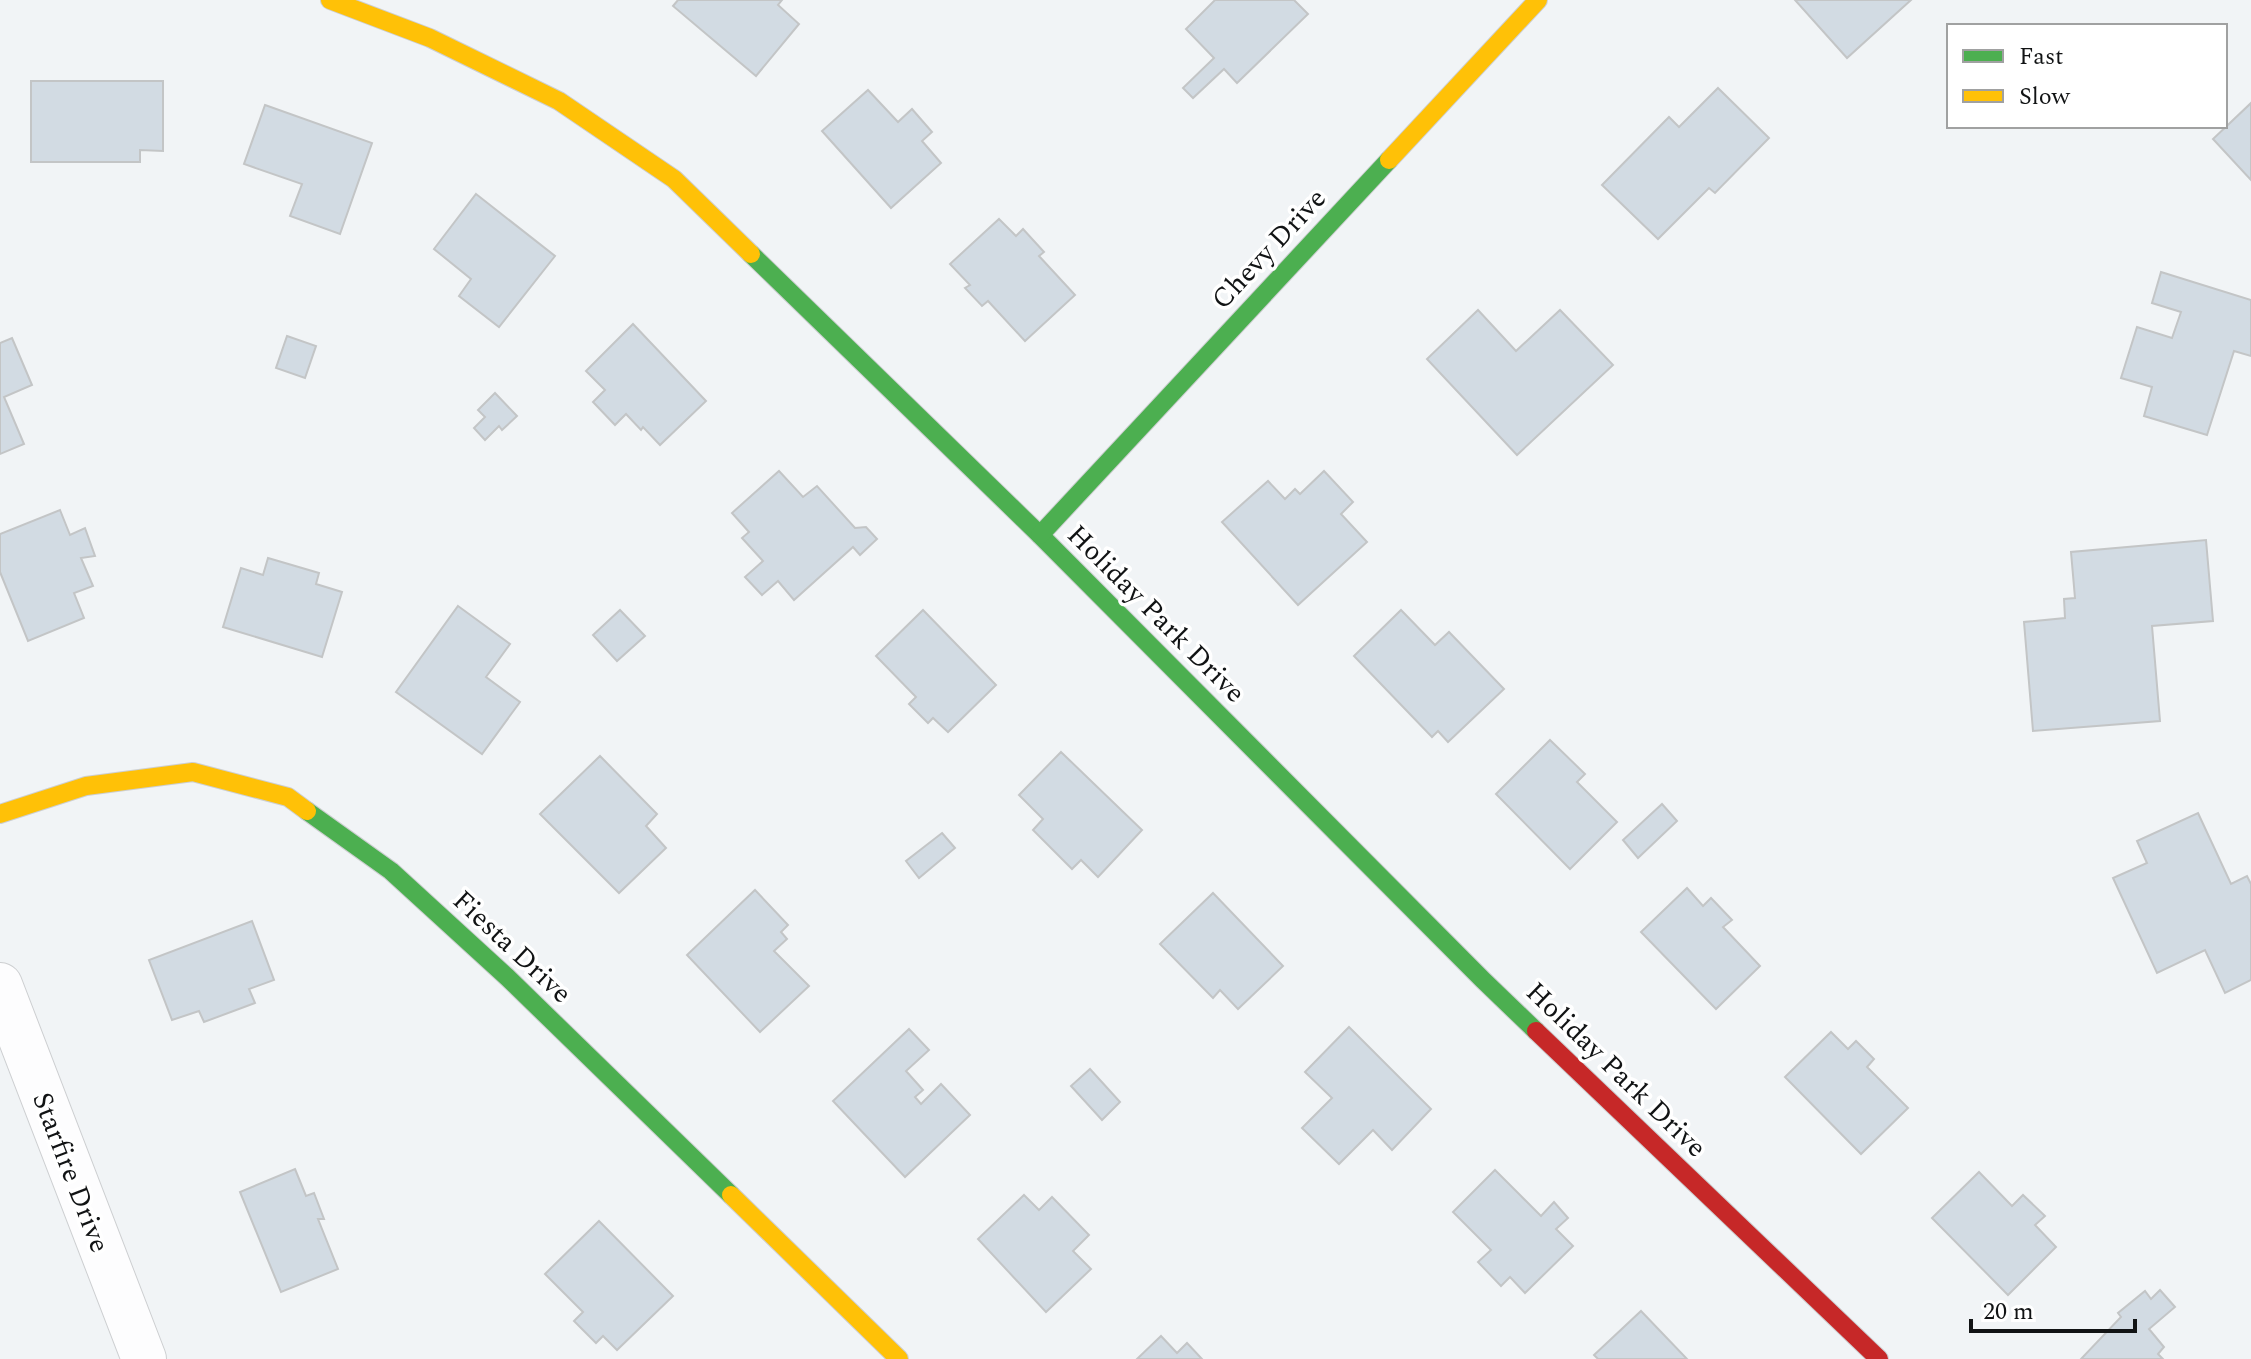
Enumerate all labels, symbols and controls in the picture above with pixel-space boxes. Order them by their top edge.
legend [1947,24,2227,128]
text: Fast [2019,39,2064,75]
text: Slow [2019,79,2071,115]
street label: Chevy Drive [1201,179,1337,320]
street label: Holiday Park Drive [1057,515,1255,713]
street label: Fiesta Drive [442,880,582,1014]
street label: Holiday Park Drive [1516,972,1716,1168]
street label: Starfire Drive [20,1086,121,1259]
scale bar [1971,1283,2135,1333]
text: 20 m [1983,1294,2034,1330]

